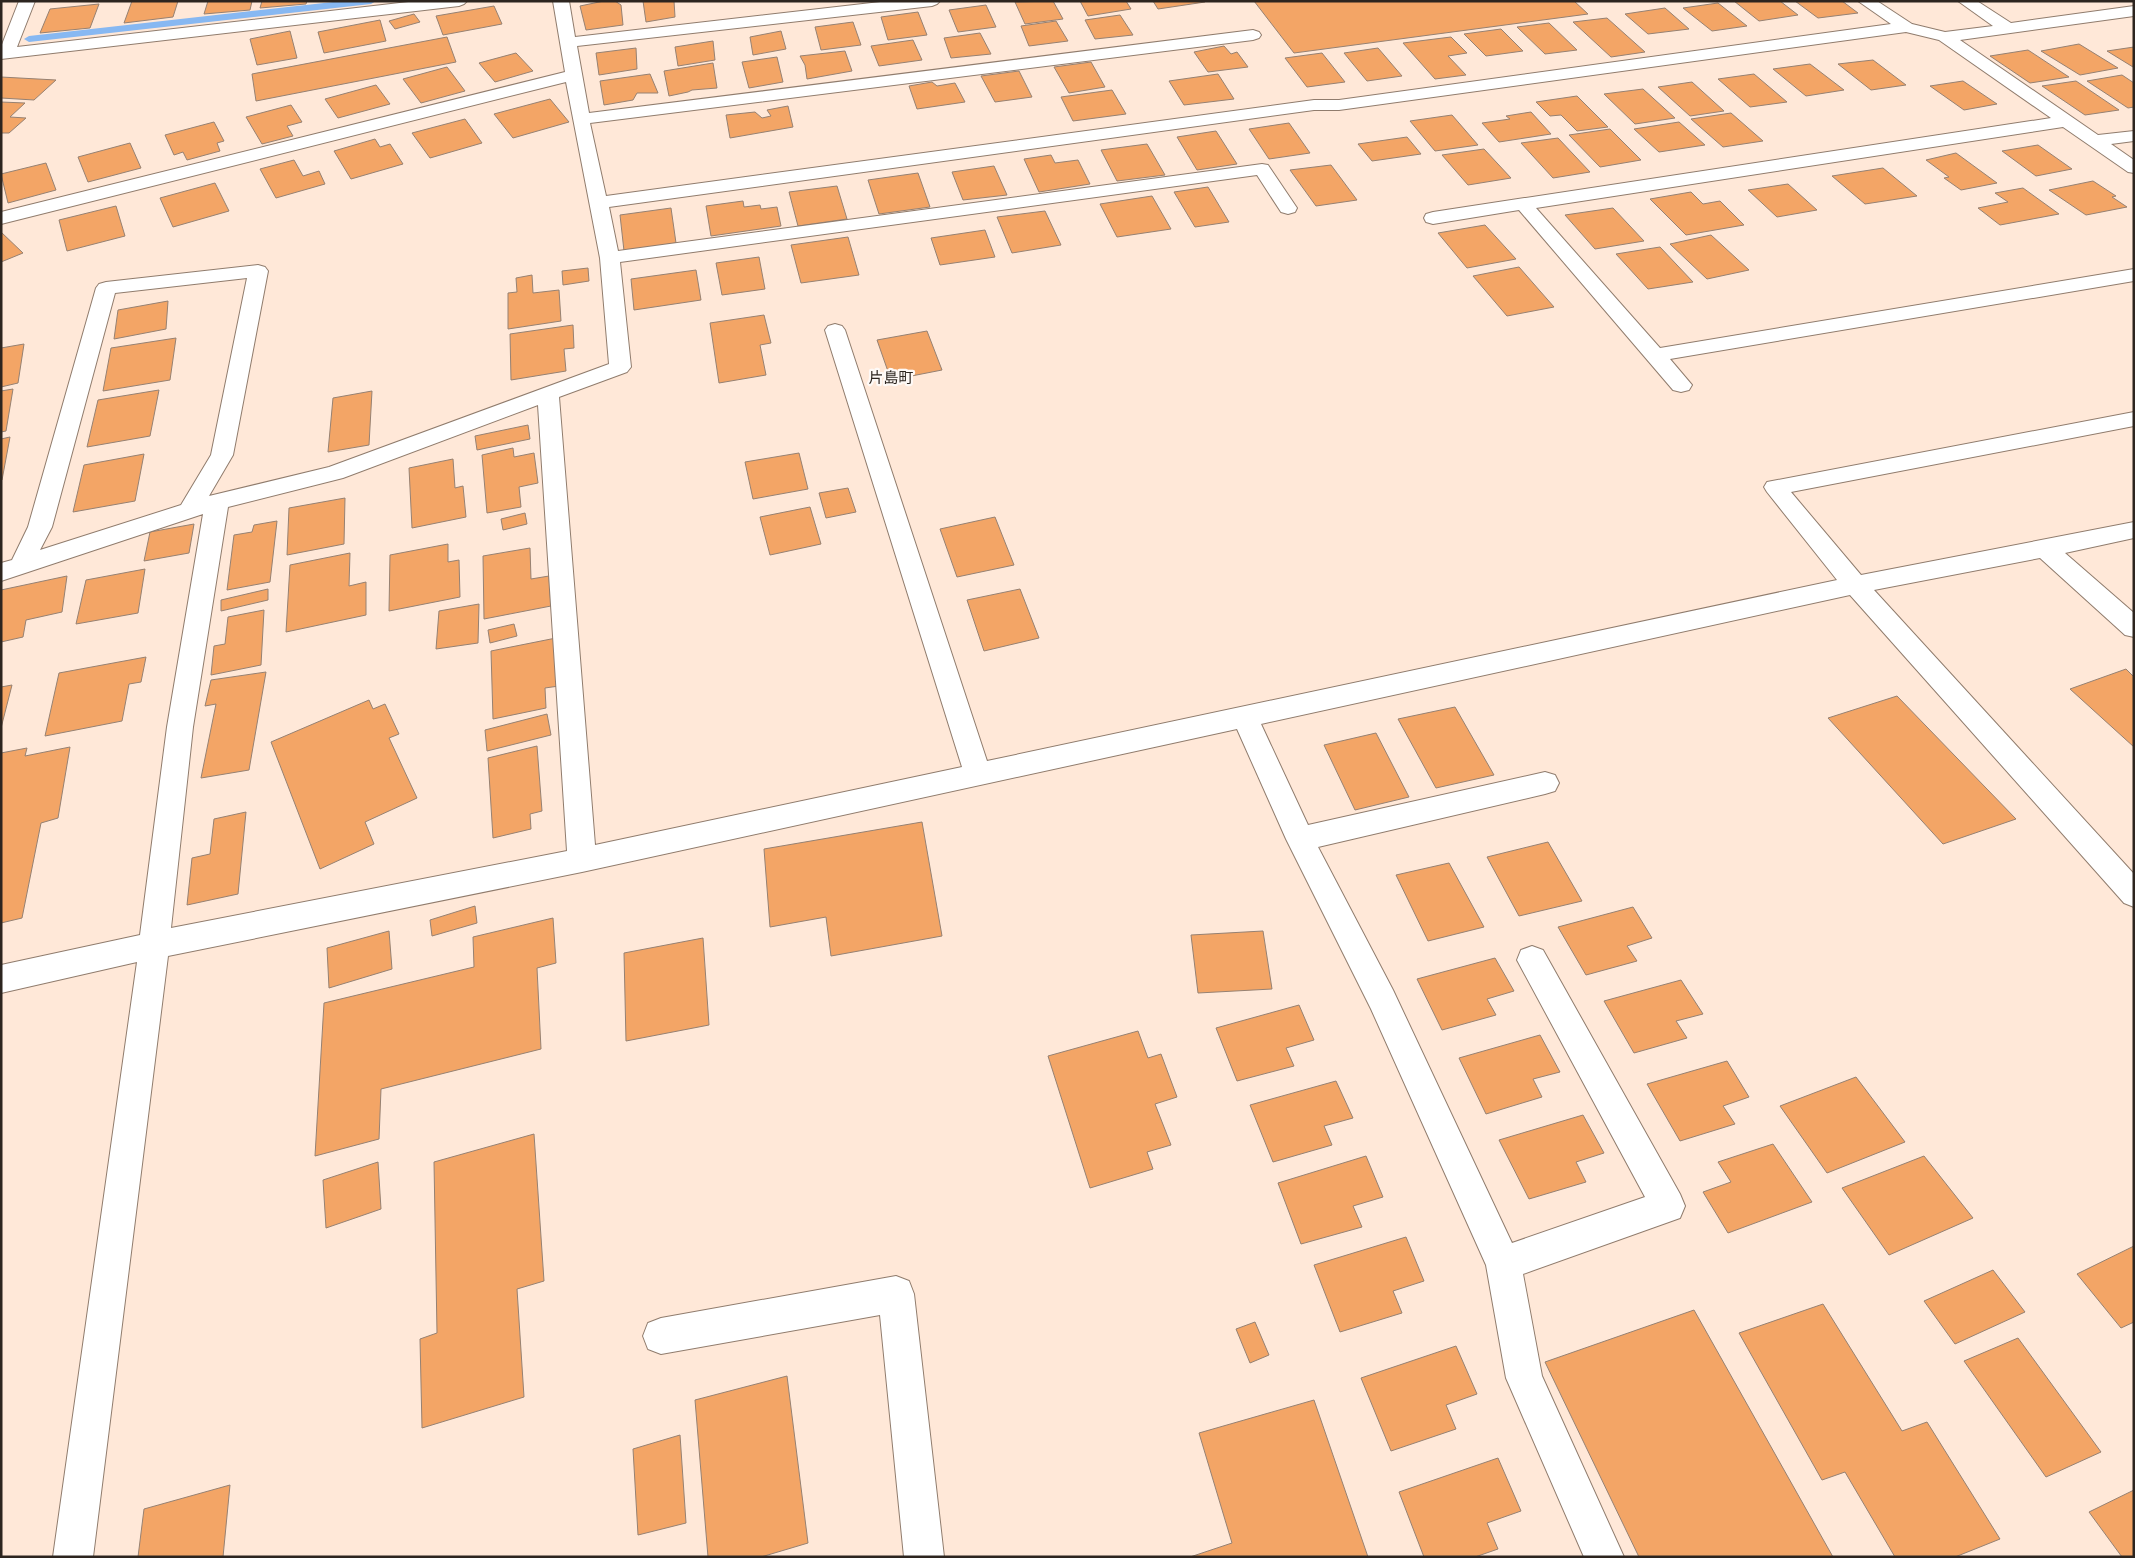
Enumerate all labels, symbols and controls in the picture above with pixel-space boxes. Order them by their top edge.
district label: 片島町 [868,368,914,386]

